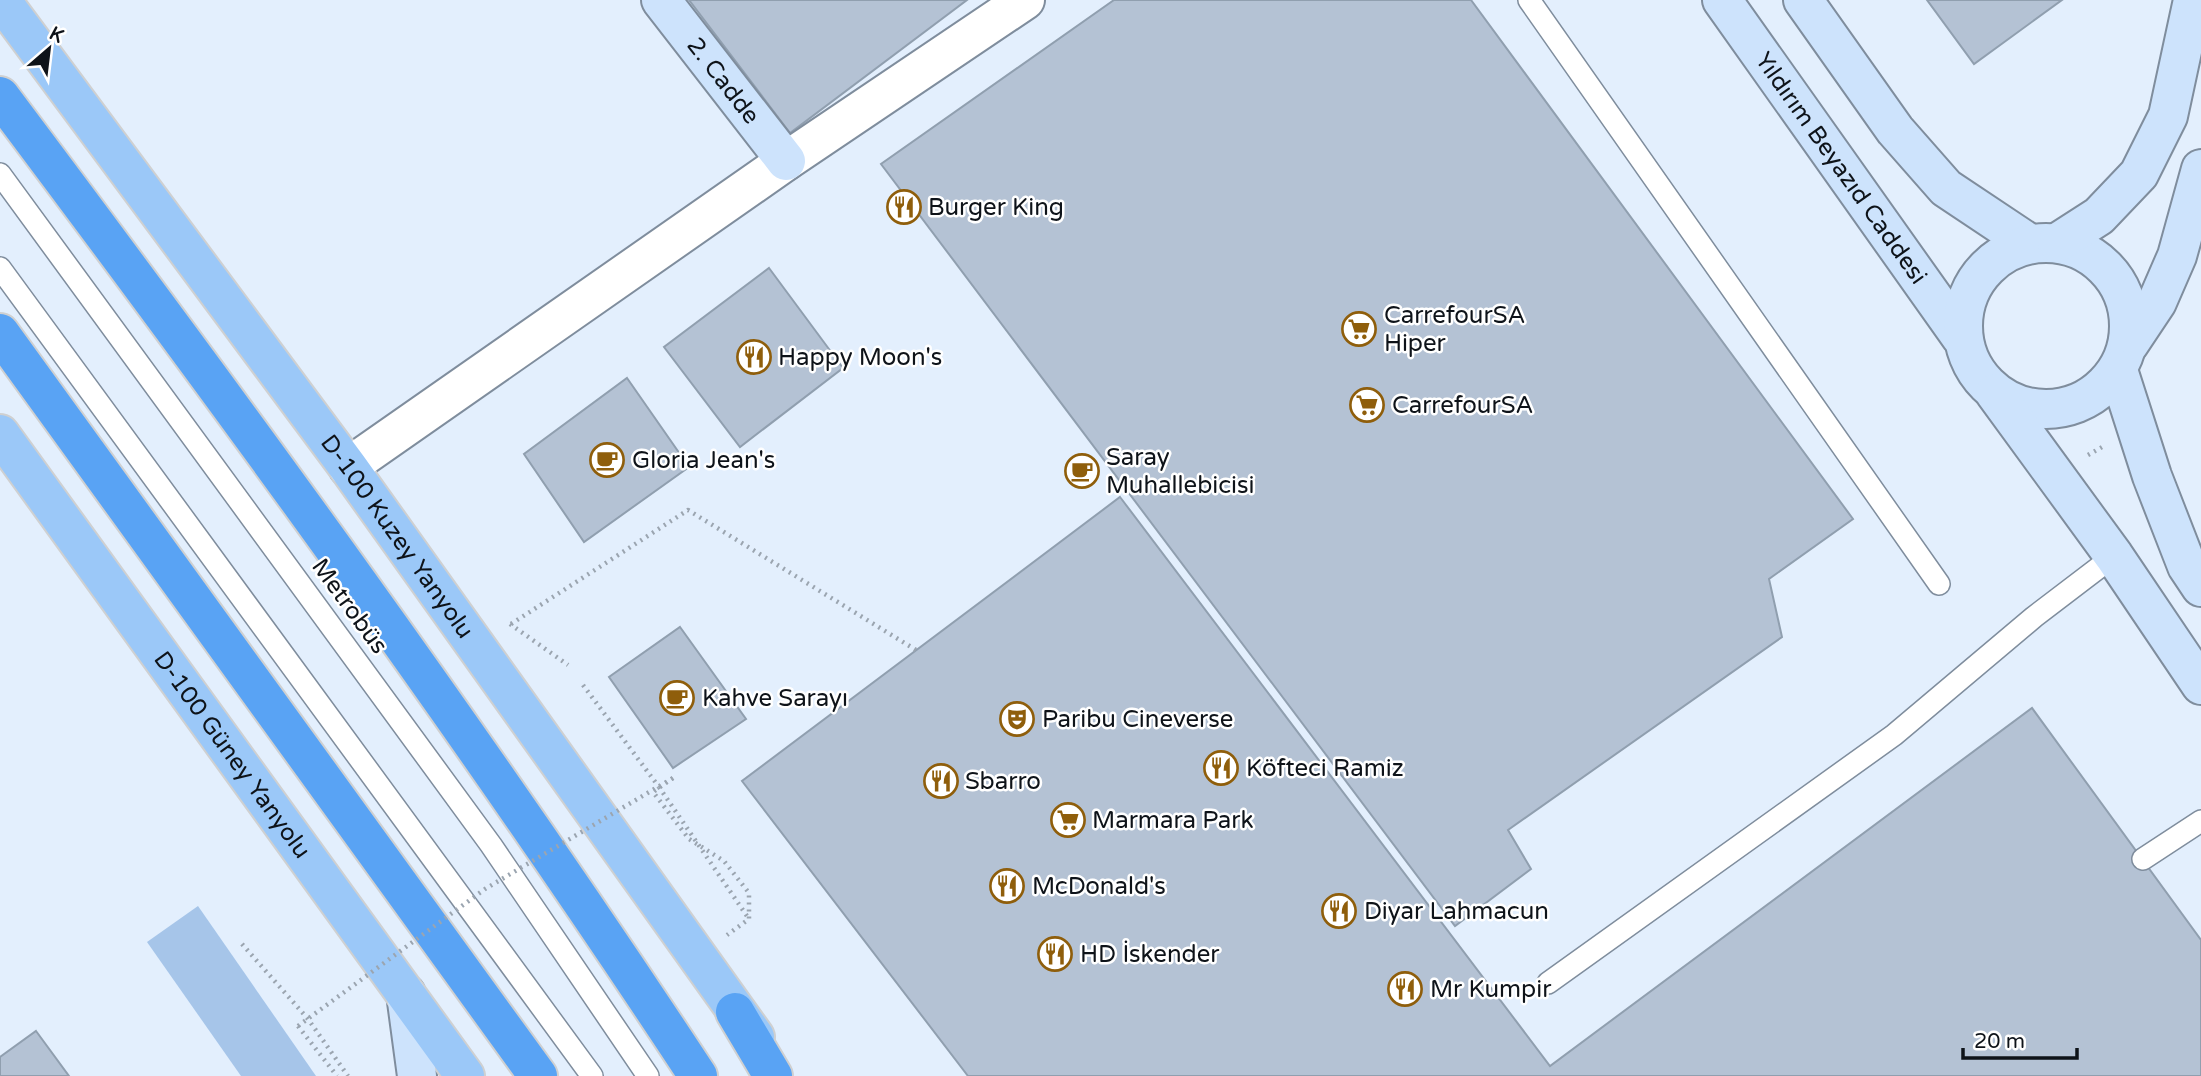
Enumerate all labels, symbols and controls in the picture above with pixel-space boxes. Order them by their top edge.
north arrow [14,14,84,84]
text: K [46,22,68,48]
street label: 2. Cadde [681,32,766,130]
street label: Yıldırım Beyazıd Caddesi [1749,47,1933,290]
restaurant icon: Burger King [885,188,923,226]
place label: Burger King [928,193,1064,222]
place label: CarrefourSA Hiper [1384,301,1525,358]
supermarket icon: CarrefourSA Hiper [1340,310,1378,348]
restaurant icon: Happy Moon's [735,338,773,376]
place label: Happy Moon's [778,343,942,372]
supermarket icon: CarrefourSA [1348,386,1386,424]
place label: CarrefourSA [1392,391,1533,420]
street label: D-100 Kuzey Yanyolu [314,429,480,644]
cafe icon: Gloria Jean's [588,441,626,479]
place label: Saray Muhallebicisi [1106,443,1255,500]
place label: Gloria Jean's [632,446,775,475]
cafe icon: Saray Muhallebicisi [1063,452,1101,490]
street label: Metrobüs [305,553,394,659]
street label: D-100 Güney Yanyolu [147,646,317,864]
cafe icon: Kahve Sarayı [658,679,696,717]
place label: Kahve Sarayı [702,684,848,713]
theatre icon: Paribu Cineverse [998,700,1036,738]
place label: Paribu Cineverse [1042,705,1233,734]
restaurant icon: Köfteci Ramiz [1202,749,1240,787]
place label: Köfteci Ramiz [1246,754,1404,783]
restaurant icon: Sbarro [922,762,960,800]
place label: Sbarro [965,767,1041,796]
supermarket icon: Marmara Park [1049,801,1087,839]
place label: Marmara Park [1092,806,1254,835]
restaurant icon: McDonald's [988,867,1026,905]
place label: McDonald's [1032,872,1166,901]
restaurant icon: Diyar Lahmacun [1320,892,1358,930]
place label: Diyar Lahmacun [1364,897,1549,926]
restaurant icon: HD İskender [1036,935,1074,973]
place label: HD İskender [1080,940,1220,969]
restaurant icon: Mr Kumpir [1386,970,1424,1008]
place label: Mr Kumpir [1430,975,1552,1004]
scale bar [1963,1016,2077,1060]
text: 20 m [1974,1029,2025,1054]

